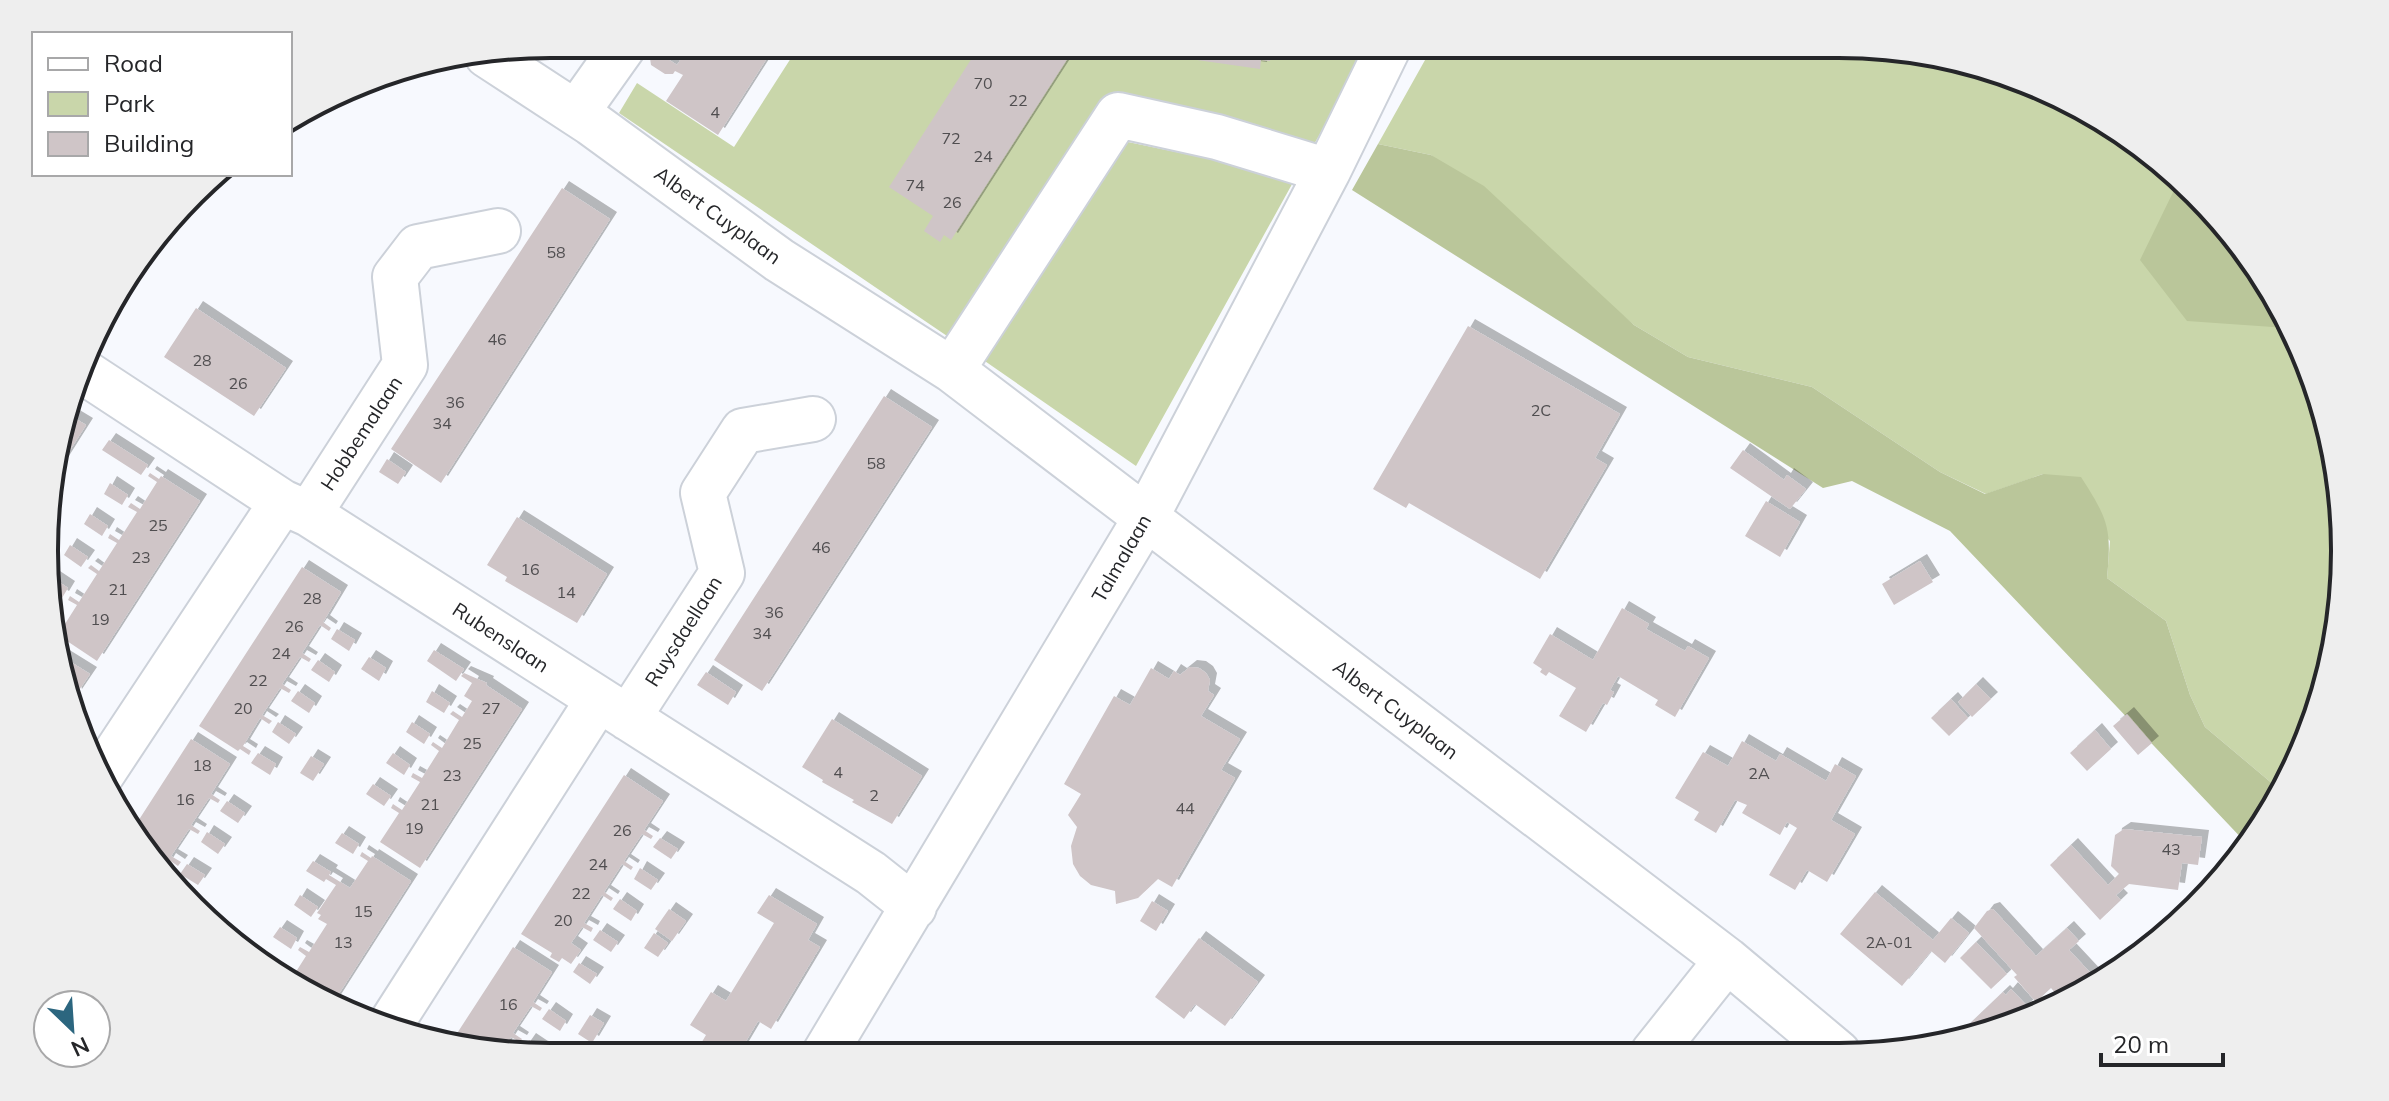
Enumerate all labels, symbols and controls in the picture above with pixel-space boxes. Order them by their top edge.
legend [32,32,292,176]
text: Road [104,48,163,78]
house number: 70 [973,73,993,93]
text: Park [104,88,155,118]
house number: 22 [1008,90,1028,110]
house number: 4 [710,102,720,122]
text: Building [104,128,194,158]
house number: 72 [941,128,961,148]
house number: 24 [973,146,993,166]
street label: Albert Cuyplaan [650,161,786,269]
house number: 74 [905,175,925,195]
house number: 26 [942,192,962,212]
house number: 58 [546,242,566,262]
house number: 46 [487,329,507,349]
house number: 28 [192,350,212,370]
street label: Hobbemalaan [315,371,407,495]
house number: 26 [228,373,248,393]
house number: 36 [445,392,465,412]
house number: 2C [1531,400,1551,420]
house number: 34 [432,413,452,433]
house number: 58 [866,453,886,473]
street label: Talmalaan [1086,510,1156,606]
house number: 25 [148,515,168,535]
house number: 46 [811,537,831,557]
house number: 23 [131,547,151,567]
house number: 16 [520,559,540,579]
street label: Ruysdaellaan [639,571,727,691]
house number: 21 [108,579,128,599]
house number: 14 [556,582,576,602]
house number: 28 [302,588,322,608]
street label: Rubenslaan [448,596,554,678]
house number: 36 [764,602,784,622]
house number: 19 [90,609,110,629]
house number: 26 [284,616,304,636]
house number: 34 [752,623,772,643]
house number: 24 [271,643,291,663]
street label: Albert Cuyplaan [1328,654,1464,764]
house number: 22 [248,670,268,690]
house number: 20 [233,698,253,718]
house number: 27 [481,698,501,718]
house number: 25 [462,733,482,753]
house number: 18 [192,755,212,775]
house number: 4 [833,762,843,782]
house number: 2A [1748,763,1770,783]
house number: 23 [442,765,462,785]
house number: 2 [869,785,879,805]
house number: 16 [175,789,195,809]
house number: 21 [420,794,440,814]
house number: 44 [1175,798,1195,818]
house number: 19 [404,818,424,838]
house number: 26 [612,820,632,840]
house number: 43 [2161,839,2181,859]
house number: 24 [588,854,608,874]
house number: 22 [571,883,591,903]
house number: 15 [353,901,373,921]
house number: 20 [553,910,573,930]
house number: 13 [333,932,353,952]
house number: 2A-01 [1865,932,1913,952]
north arrow [32,989,112,1069]
house number: 16 [498,994,518,1014]
scale bar [2101,1017,2223,1067]
text: 20 m [2113,1029,2169,1059]
text: N [67,1031,94,1063]

